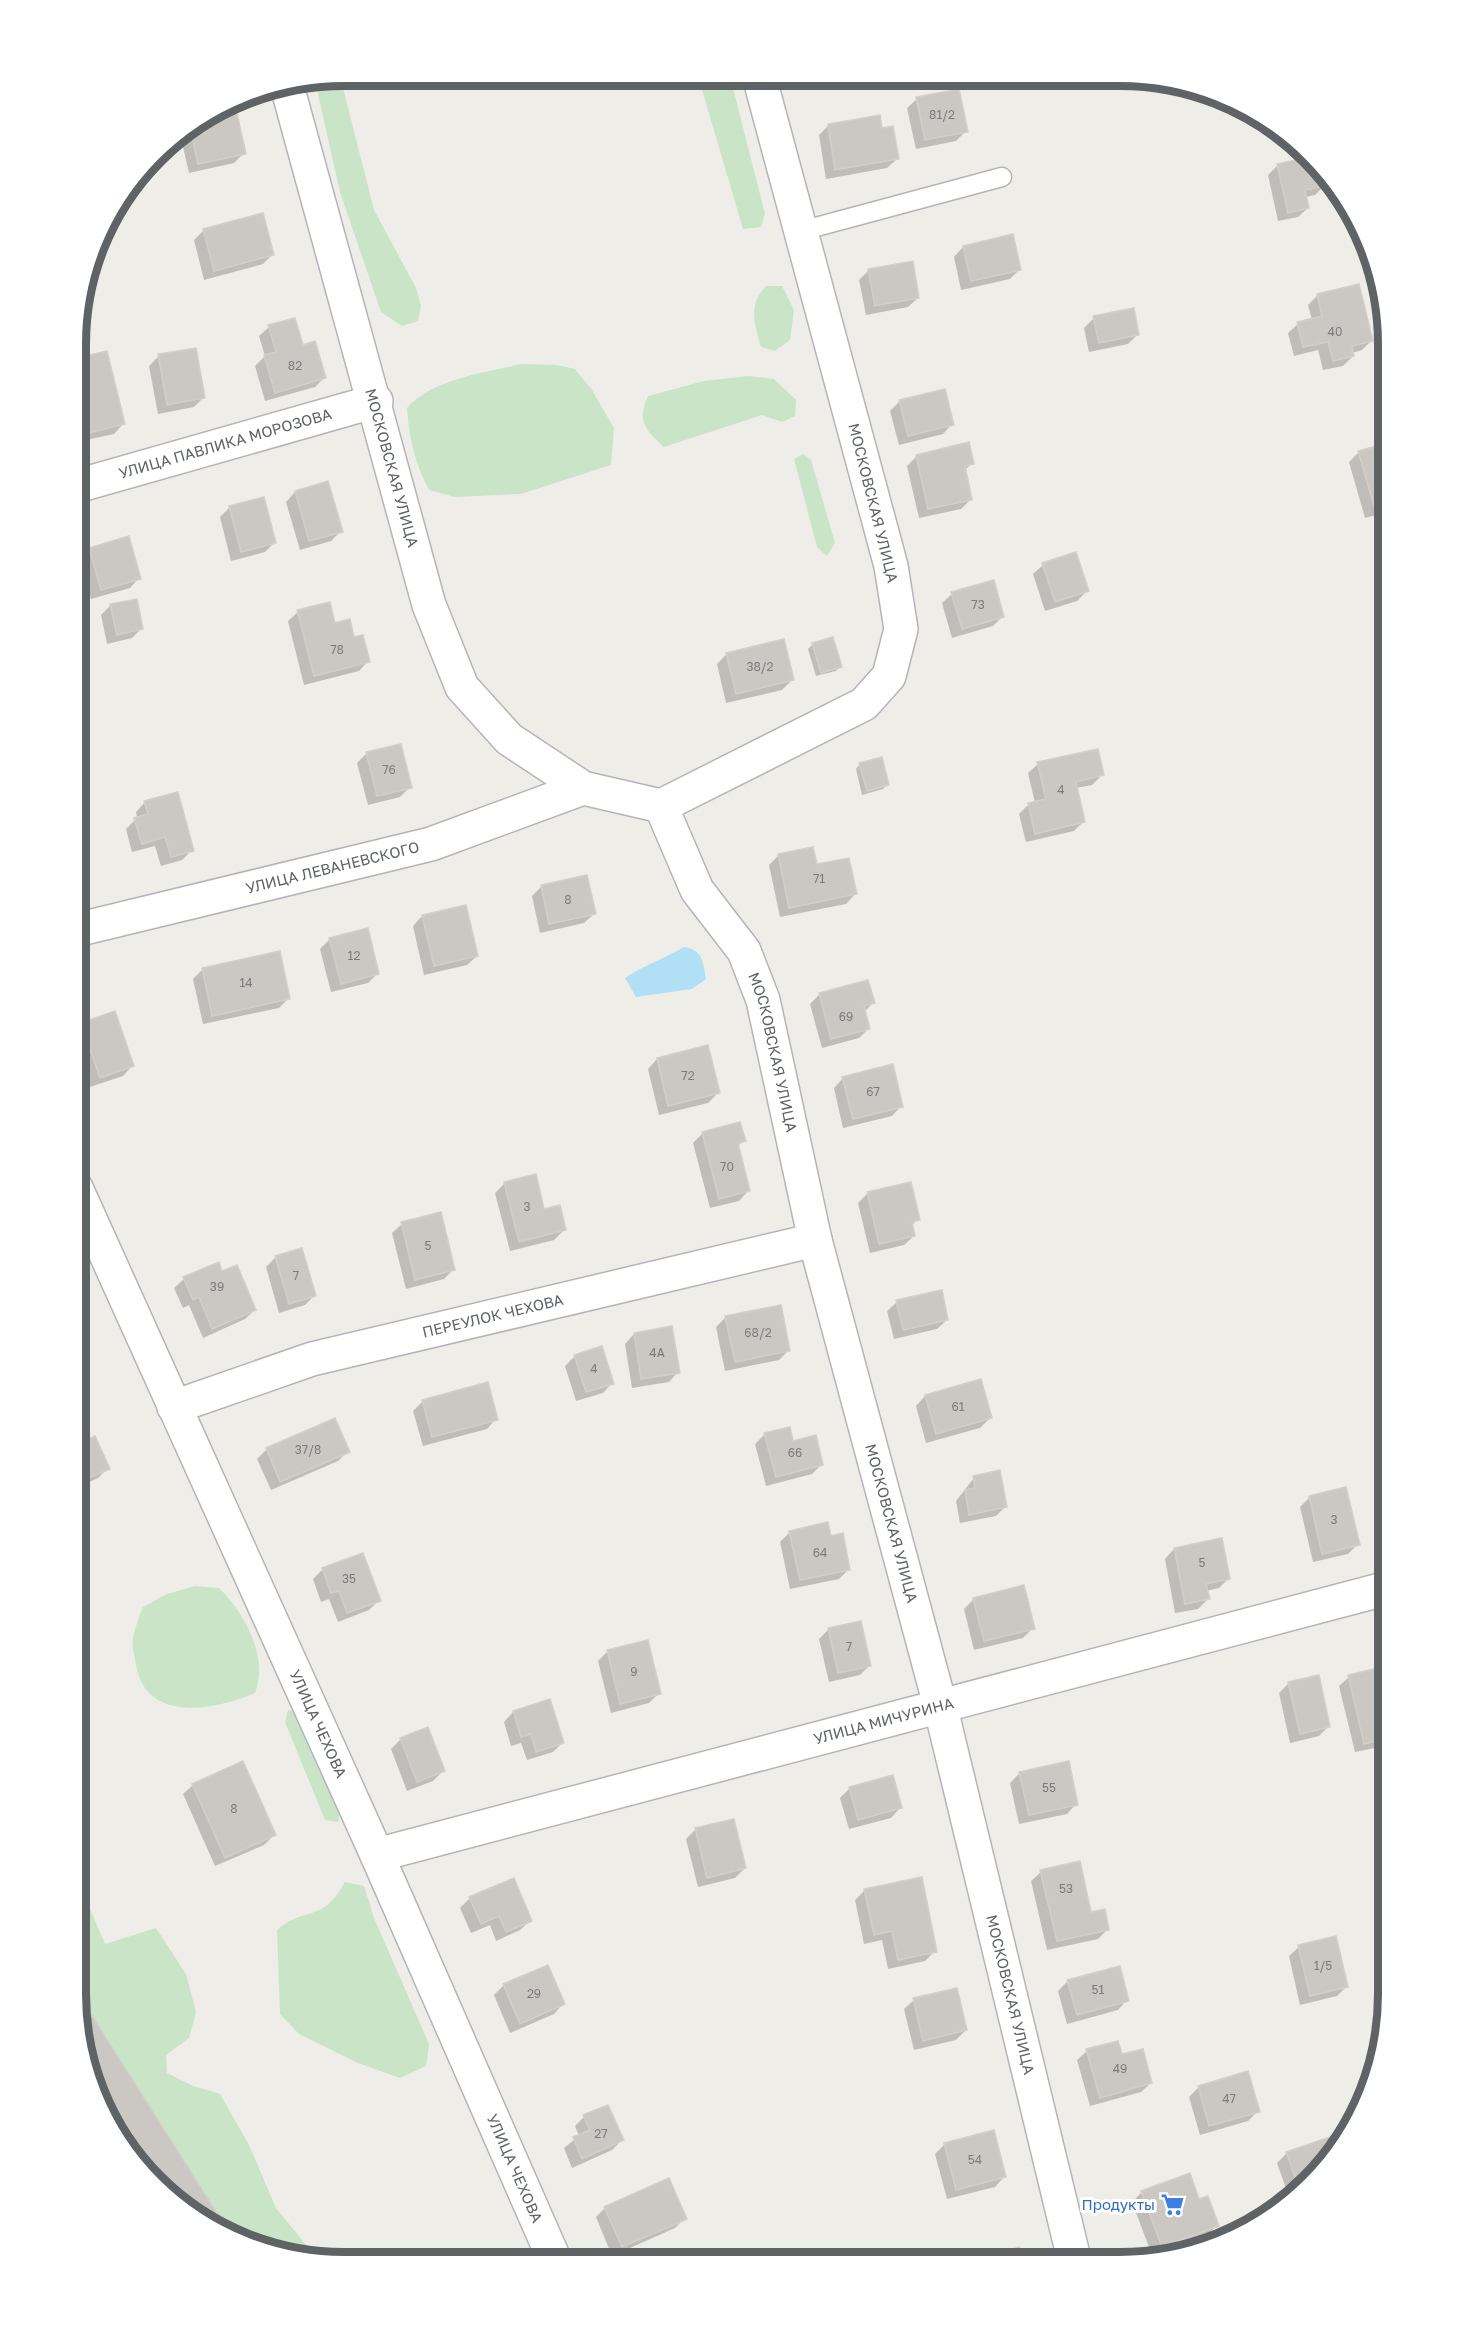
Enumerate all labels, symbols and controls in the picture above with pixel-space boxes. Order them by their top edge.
house number: 81/2 [929,107,955,122]
house number: 40 [1328,324,1342,339]
house number: 82 [288,358,302,373]
street label: МОСКОВСКАЯ УЛИЦА [362,386,423,549]
street label: УЛИЦА ПАВЛИКА МОРОЗОВА [116,404,333,482]
street label: МОСКОВСКАЯ УЛИЦА [845,421,903,584]
house number: 73 [971,597,985,612]
house number: 78 [330,642,344,657]
house number: 38/2 [746,659,774,674]
house number: 76 [382,762,396,777]
house number: 4 [1057,782,1065,797]
street label: УЛИЦА ЛЕВАНЕВСКОГО [244,837,421,897]
house number: 71 [813,871,825,886]
house number: 8 [564,892,572,907]
house number: 12 [348,948,360,963]
street label: МОСКОВСКАЯ УЛИЦА [745,969,801,1134]
house number: 14 [239,975,253,990]
house number: 69 [839,1009,853,1024]
house number: 72 [681,1068,695,1083]
house number: 67 [866,1084,880,1099]
house number: 70 [720,1159,734,1174]
house number: 3 [523,1199,531,1214]
house number: 5 [425,1238,432,1253]
house number: 7 [293,1268,299,1283]
house number: 39 [210,1279,224,1294]
street label: ПЕРЕУЛОК ЧЕХОВА [420,1290,565,1341]
house number: 68/2 [744,1325,772,1340]
house number: 4А [649,1345,665,1360]
house number: 4 [590,1361,598,1376]
house number: 61 [951,1399,965,1414]
house number: 37/8 [295,1442,321,1457]
street label: МОСКОВСКАЯ УЛИЦА [862,1442,922,1605]
house number: 66 [788,1445,802,1460]
house number: 3 [1330,1512,1338,1527]
house number: 64 [813,1545,827,1560]
house number: 5 [1199,1555,1206,1570]
house number: 35 [342,1571,356,1586]
house number: 7 [846,1639,852,1654]
house number: 9 [630,1664,638,1679]
street label: УЛИЦА ЧЕХОВА [287,1667,351,1780]
street label: УЛИЦА МИЧУРИНА [811,1693,955,1747]
house number: 55 [1042,1780,1056,1795]
house number: 8 [230,1801,238,1816]
house number: 53 [1059,1881,1073,1896]
street label: МОСКОВСКАЯ УЛИЦА [983,1913,1039,2076]
house number: 1/5 [1314,1958,1332,1973]
house number: 51 [1092,1982,1105,1997]
house number: 29 [527,1986,541,2001]
house number: 49 [1113,2061,1127,2076]
house number: 47 [1222,2091,1236,2106]
street label: УЛИЦА ЧЕХОВА [484,2111,547,2225]
house number: 27 [594,2126,608,2141]
house number: 54 [968,2152,982,2167]
supermarket icon: Продукты [1160,2192,1186,2218]
place label: Продукты [1081,2195,1155,2213]

